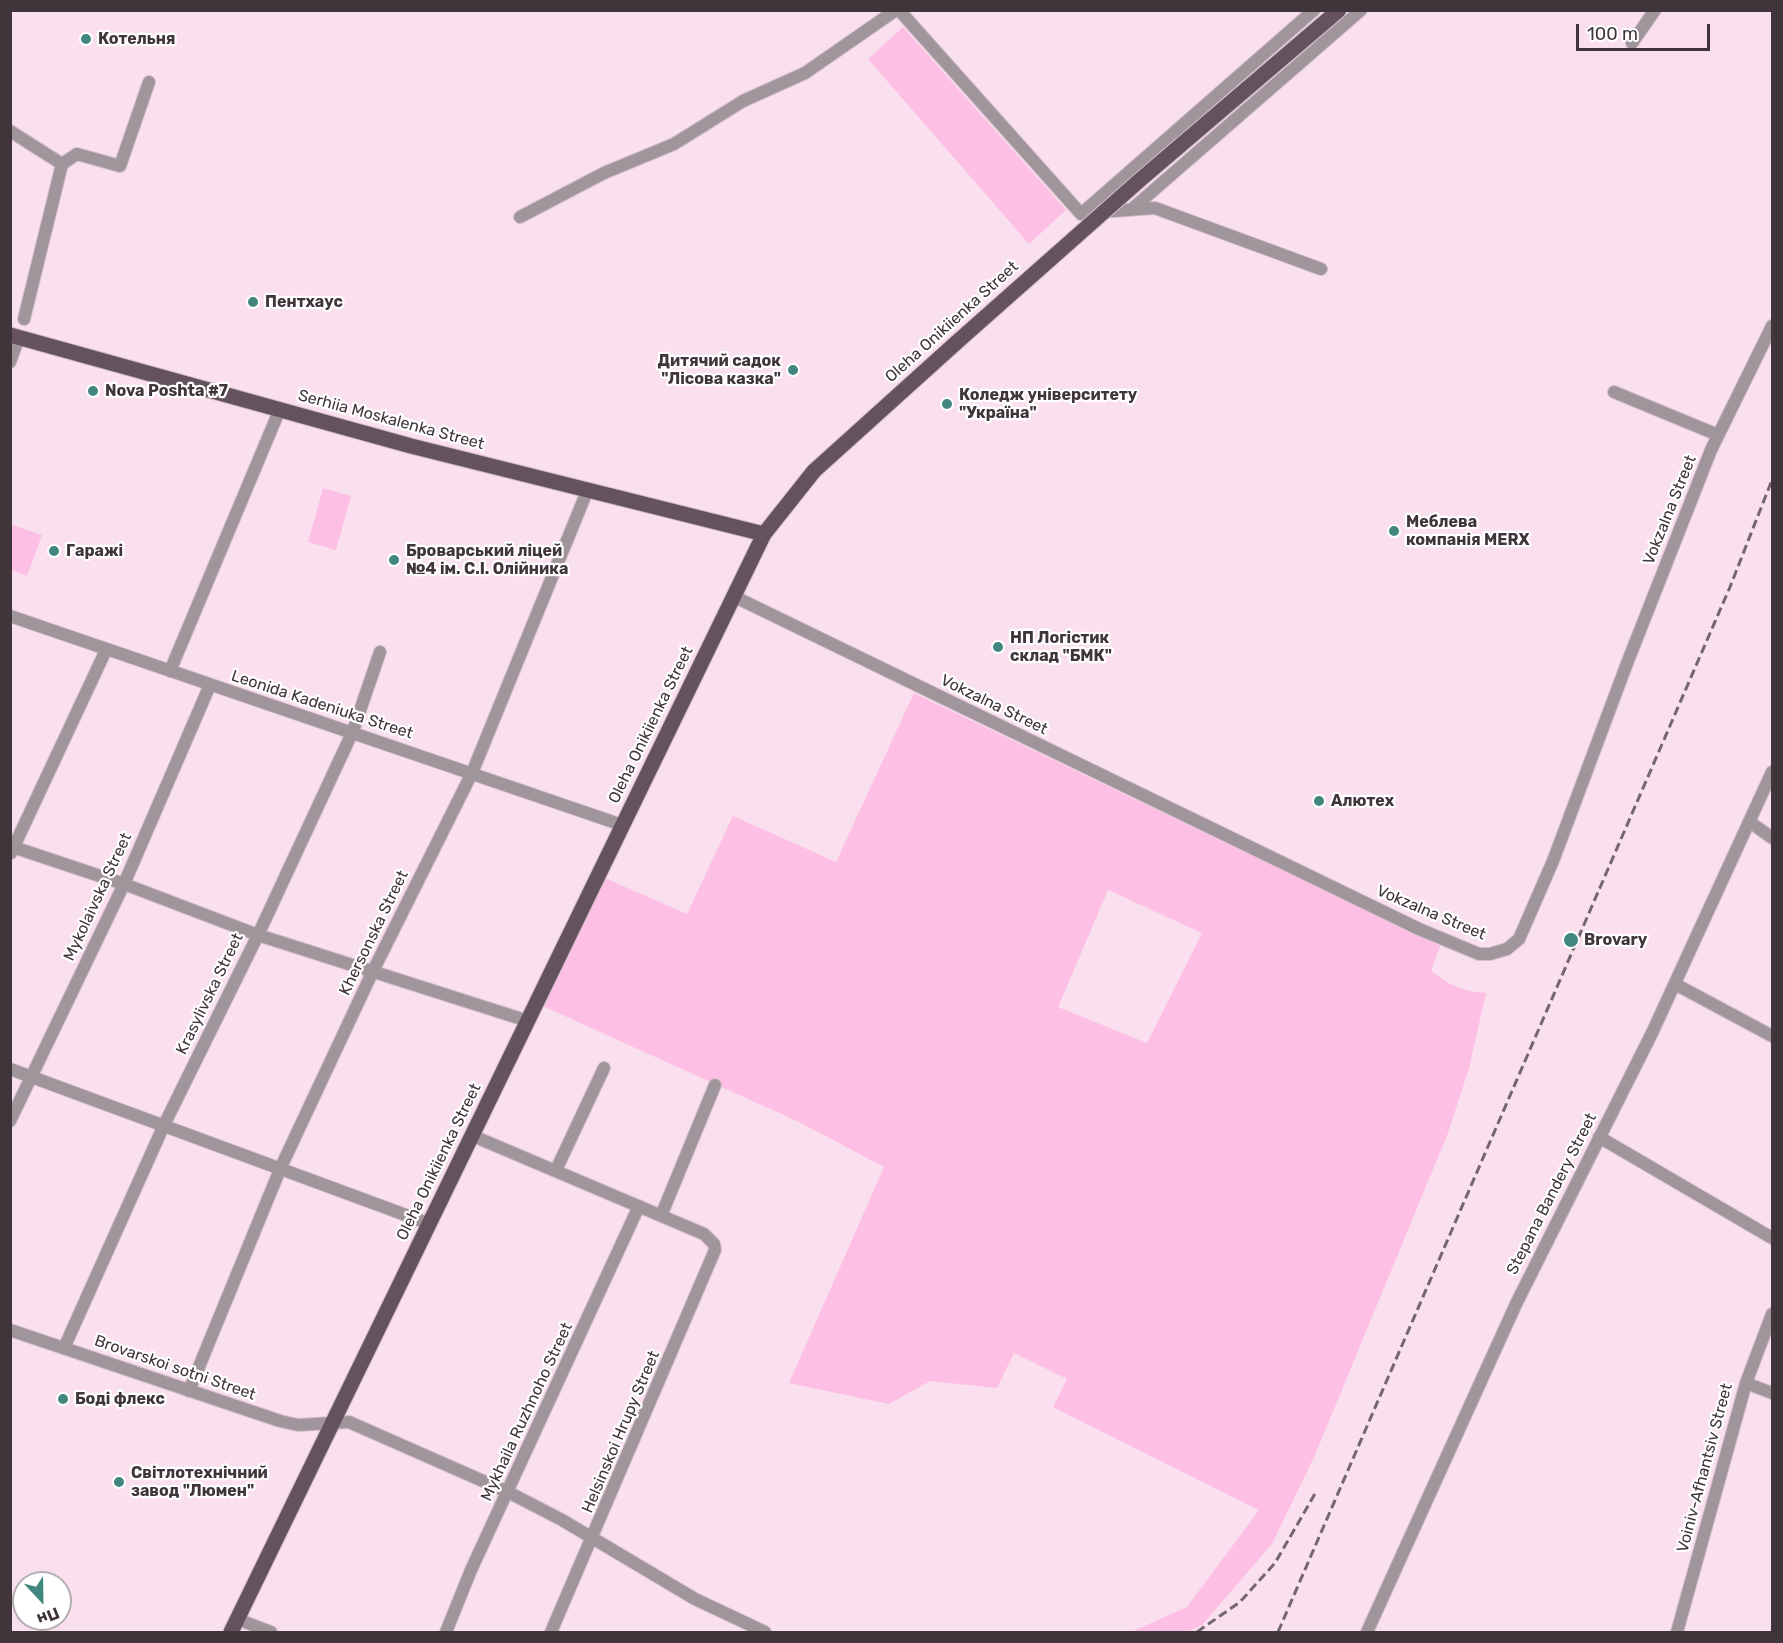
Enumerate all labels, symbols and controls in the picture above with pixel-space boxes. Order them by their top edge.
scale bar [1579,12,1712,50]
text: 100 m [1587,23,1638,45]
place label: Котельня [98,29,176,49]
marker: Котельня [79,32,93,46]
street label: Oleha Onikiienka Street [882,257,1022,387]
place label: Пентхаус [265,292,343,312]
marker: Пентхаус [246,295,260,309]
place label: Дитячий садок "Лісова казка" [657,351,781,389]
marker: Дитячий садок "Лісова казка" [786,363,800,377]
place label: Nova Poshta #7 [105,381,228,401]
marker: Nova Poshta #7 [86,384,100,398]
place label: Коледж університету "Україна" [959,385,1137,423]
street label: Serhiia Moskalenka Street [296,386,486,454]
marker: Коледж університету "Україна" [940,397,954,411]
street label: Vokzalna Street [1639,452,1701,568]
place label: Меблева компанія MERX [1406,512,1530,550]
marker: Меблева компанія MERX [1387,524,1401,538]
place label: Гаражі [66,541,123,561]
place label: Броварський ліцей №4 ім. С.І. Олійника [406,541,568,579]
marker: Гаражі [47,544,61,558]
marker: Броварський ліцей №4 ім. С.І. Олійника [387,553,401,567]
place label: НП Логістик склад "БМК" [1010,628,1112,666]
marker: НП Логістик склад "БМК" [991,640,1005,654]
street label: Oleha Onikiienka Street [605,643,697,807]
street label: Leonida Kadeniuka Street [229,667,415,743]
street label: Vokzalna Street [937,671,1051,739]
place label: Алютех [1331,791,1394,811]
marker: Алютех [1312,794,1326,808]
street label: Mykolaivska Street [60,830,136,964]
street label: Khersonska Street [335,867,413,999]
street label: Vokzalna Street [1374,881,1488,945]
street label: Krasylivska Street [172,930,248,1058]
place label: Brovary [1584,930,1647,950]
marker: Brovary [1562,931,1580,949]
street label: Oleha Onikiienka Street [393,1080,485,1244]
street label: Stepana Bandery Street [1503,1110,1601,1278]
street label: Mykhaila Ruzhnoho Street [477,1320,577,1504]
street label: Brovarskoi sotni Street [92,1331,258,1405]
street label: Helsinskoi Hrupy Street [578,1348,664,1516]
street label: Voiniv-Afhantsiv Street [1673,1381,1737,1555]
place label: Боді флекс [75,1389,165,1409]
marker: Боді флекс [56,1392,70,1406]
place label: Світлотехнічний завод "Люмен" [131,1463,268,1501]
marker: Світлотехнічний завод "Люмен" [112,1475,126,1489]
north arrow [12,1571,72,1631]
text: Пн [34,1603,62,1629]

